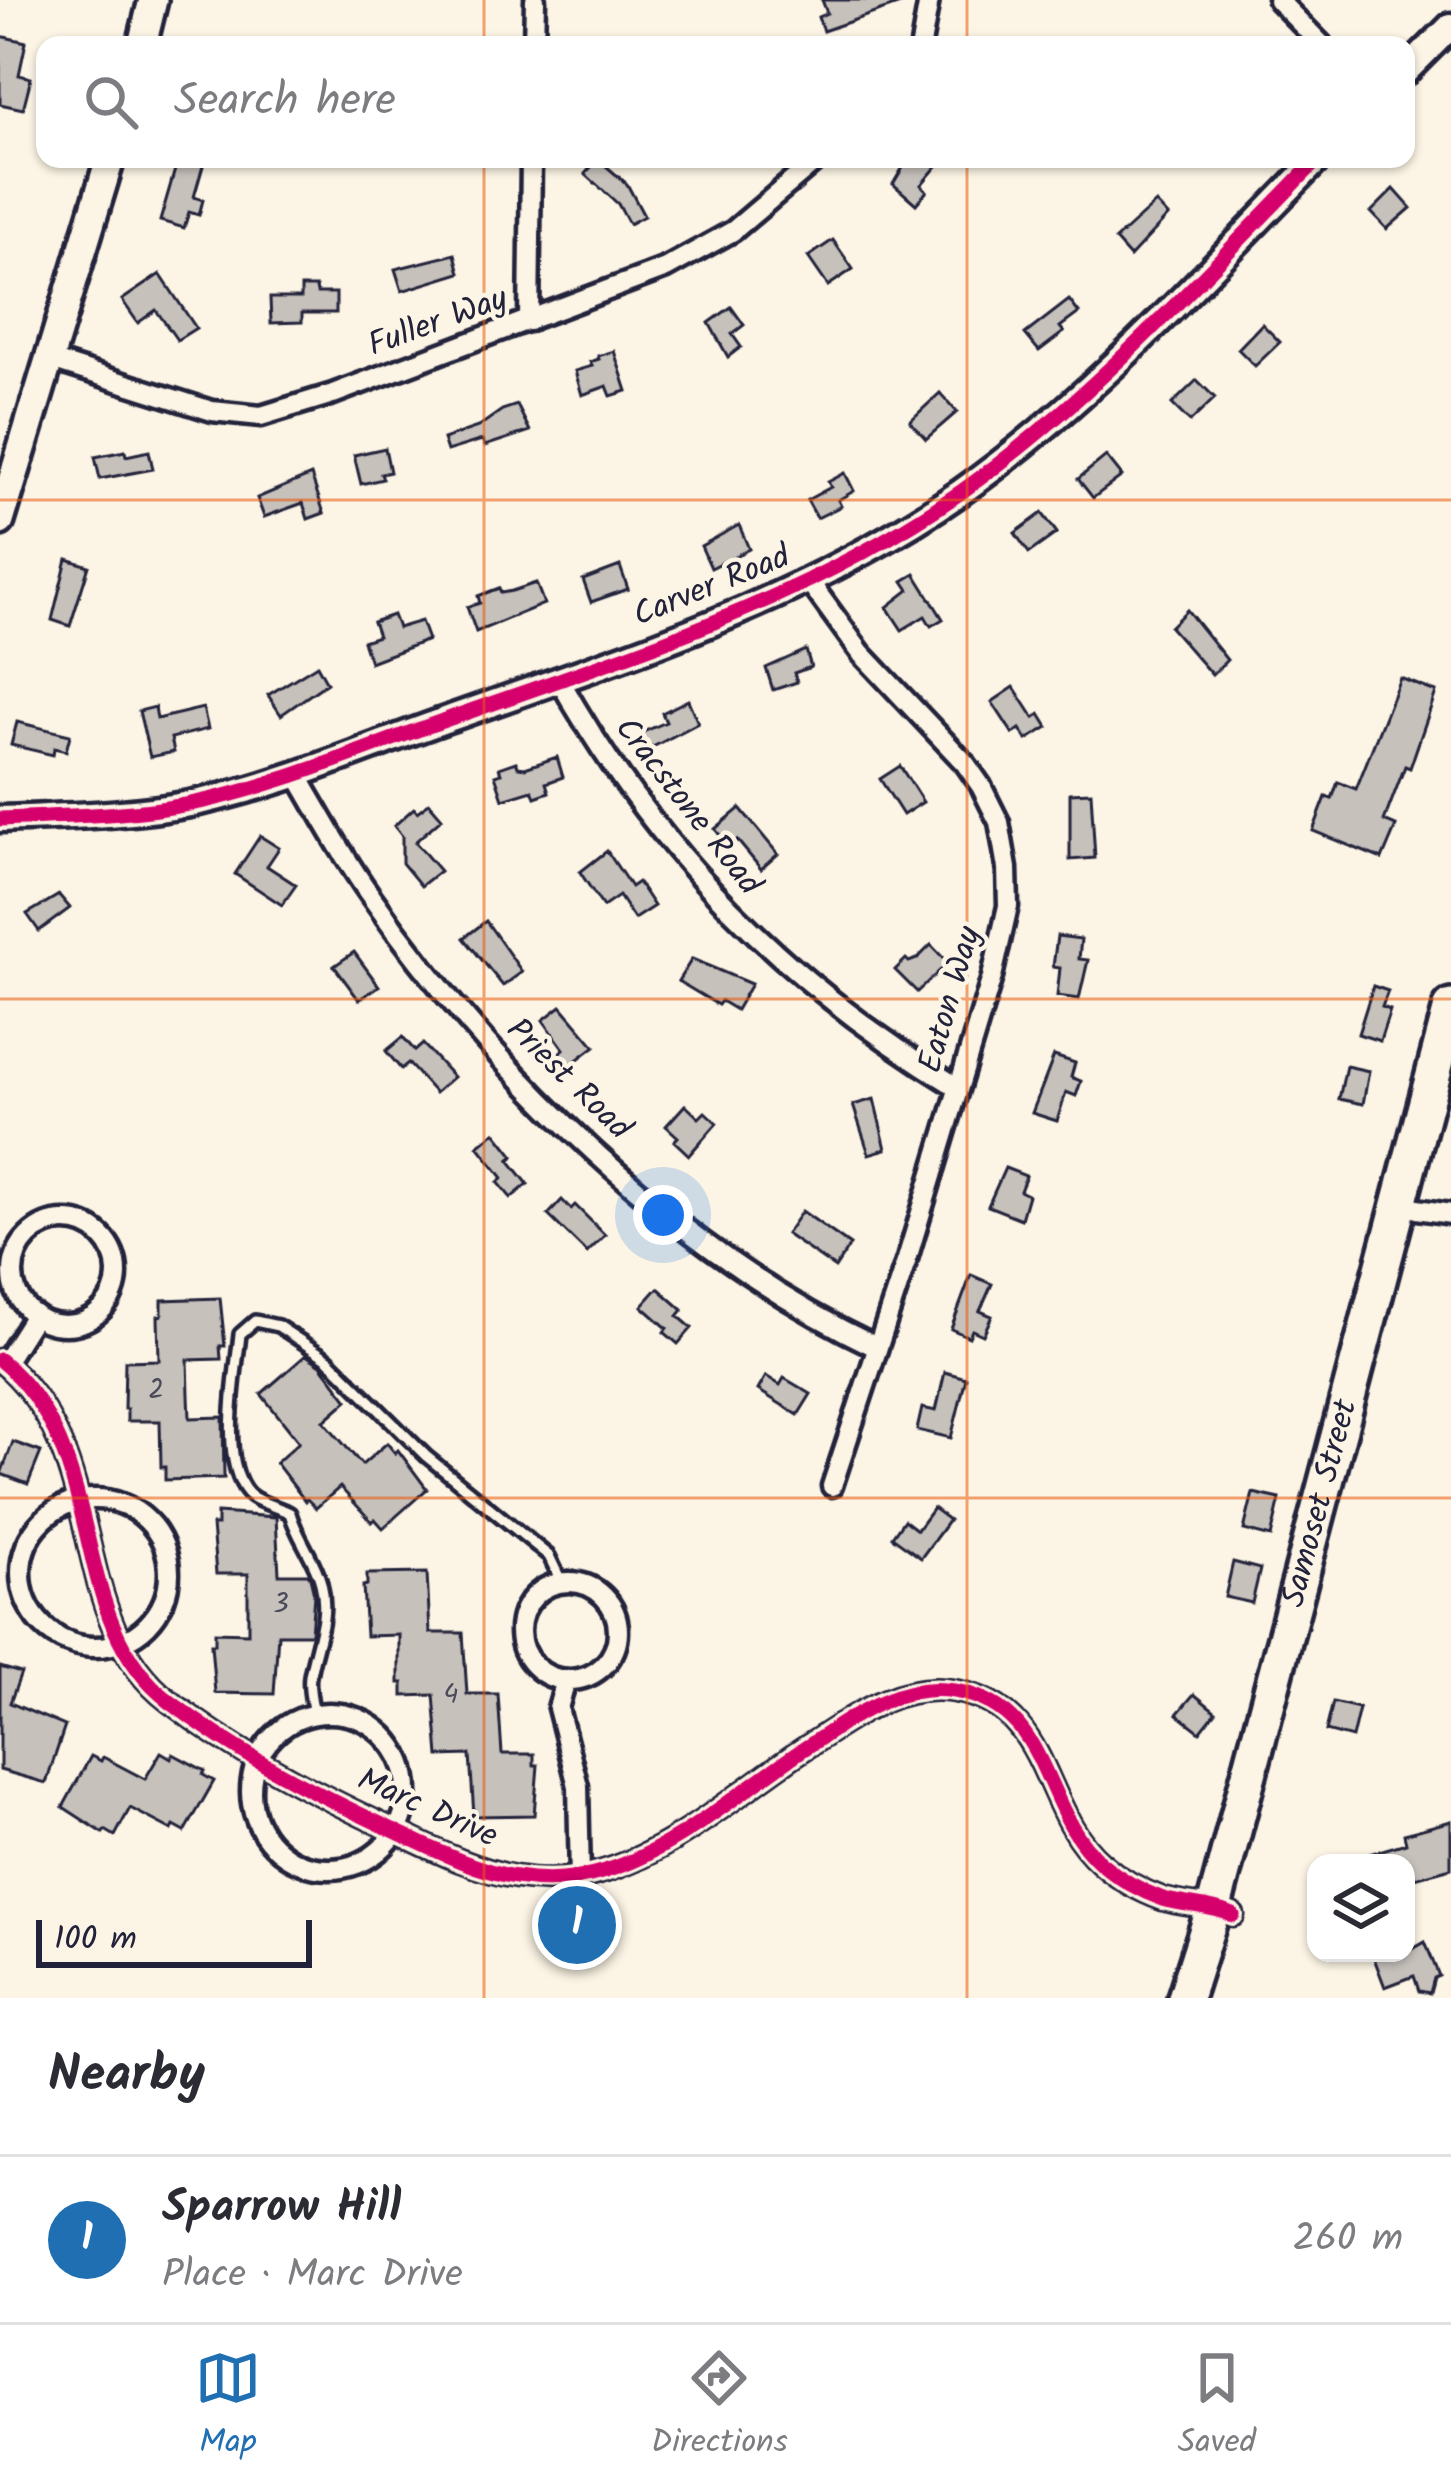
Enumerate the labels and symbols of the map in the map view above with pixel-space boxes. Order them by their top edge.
street label: Fuller Way [361,273,516,373]
street label: Carver Road [625,531,800,643]
street label: Cracstone Road [600,706,775,909]
street label: Eaton Way [905,920,997,1079]
street label: Priest Road [493,1006,644,1155]
your location [633,1185,693,1245]
house number: 2 [148,1369,164,1412]
street label: Samoset Street [1268,1392,1373,1613]
house number: 3 [273,1583,289,1626]
house number: 4 [444,1674,458,1717]
street label: Marc Drive [348,1754,506,1864]
pin: 1 [538,1880,616,1970]
scale bar [36,1914,312,1967]

